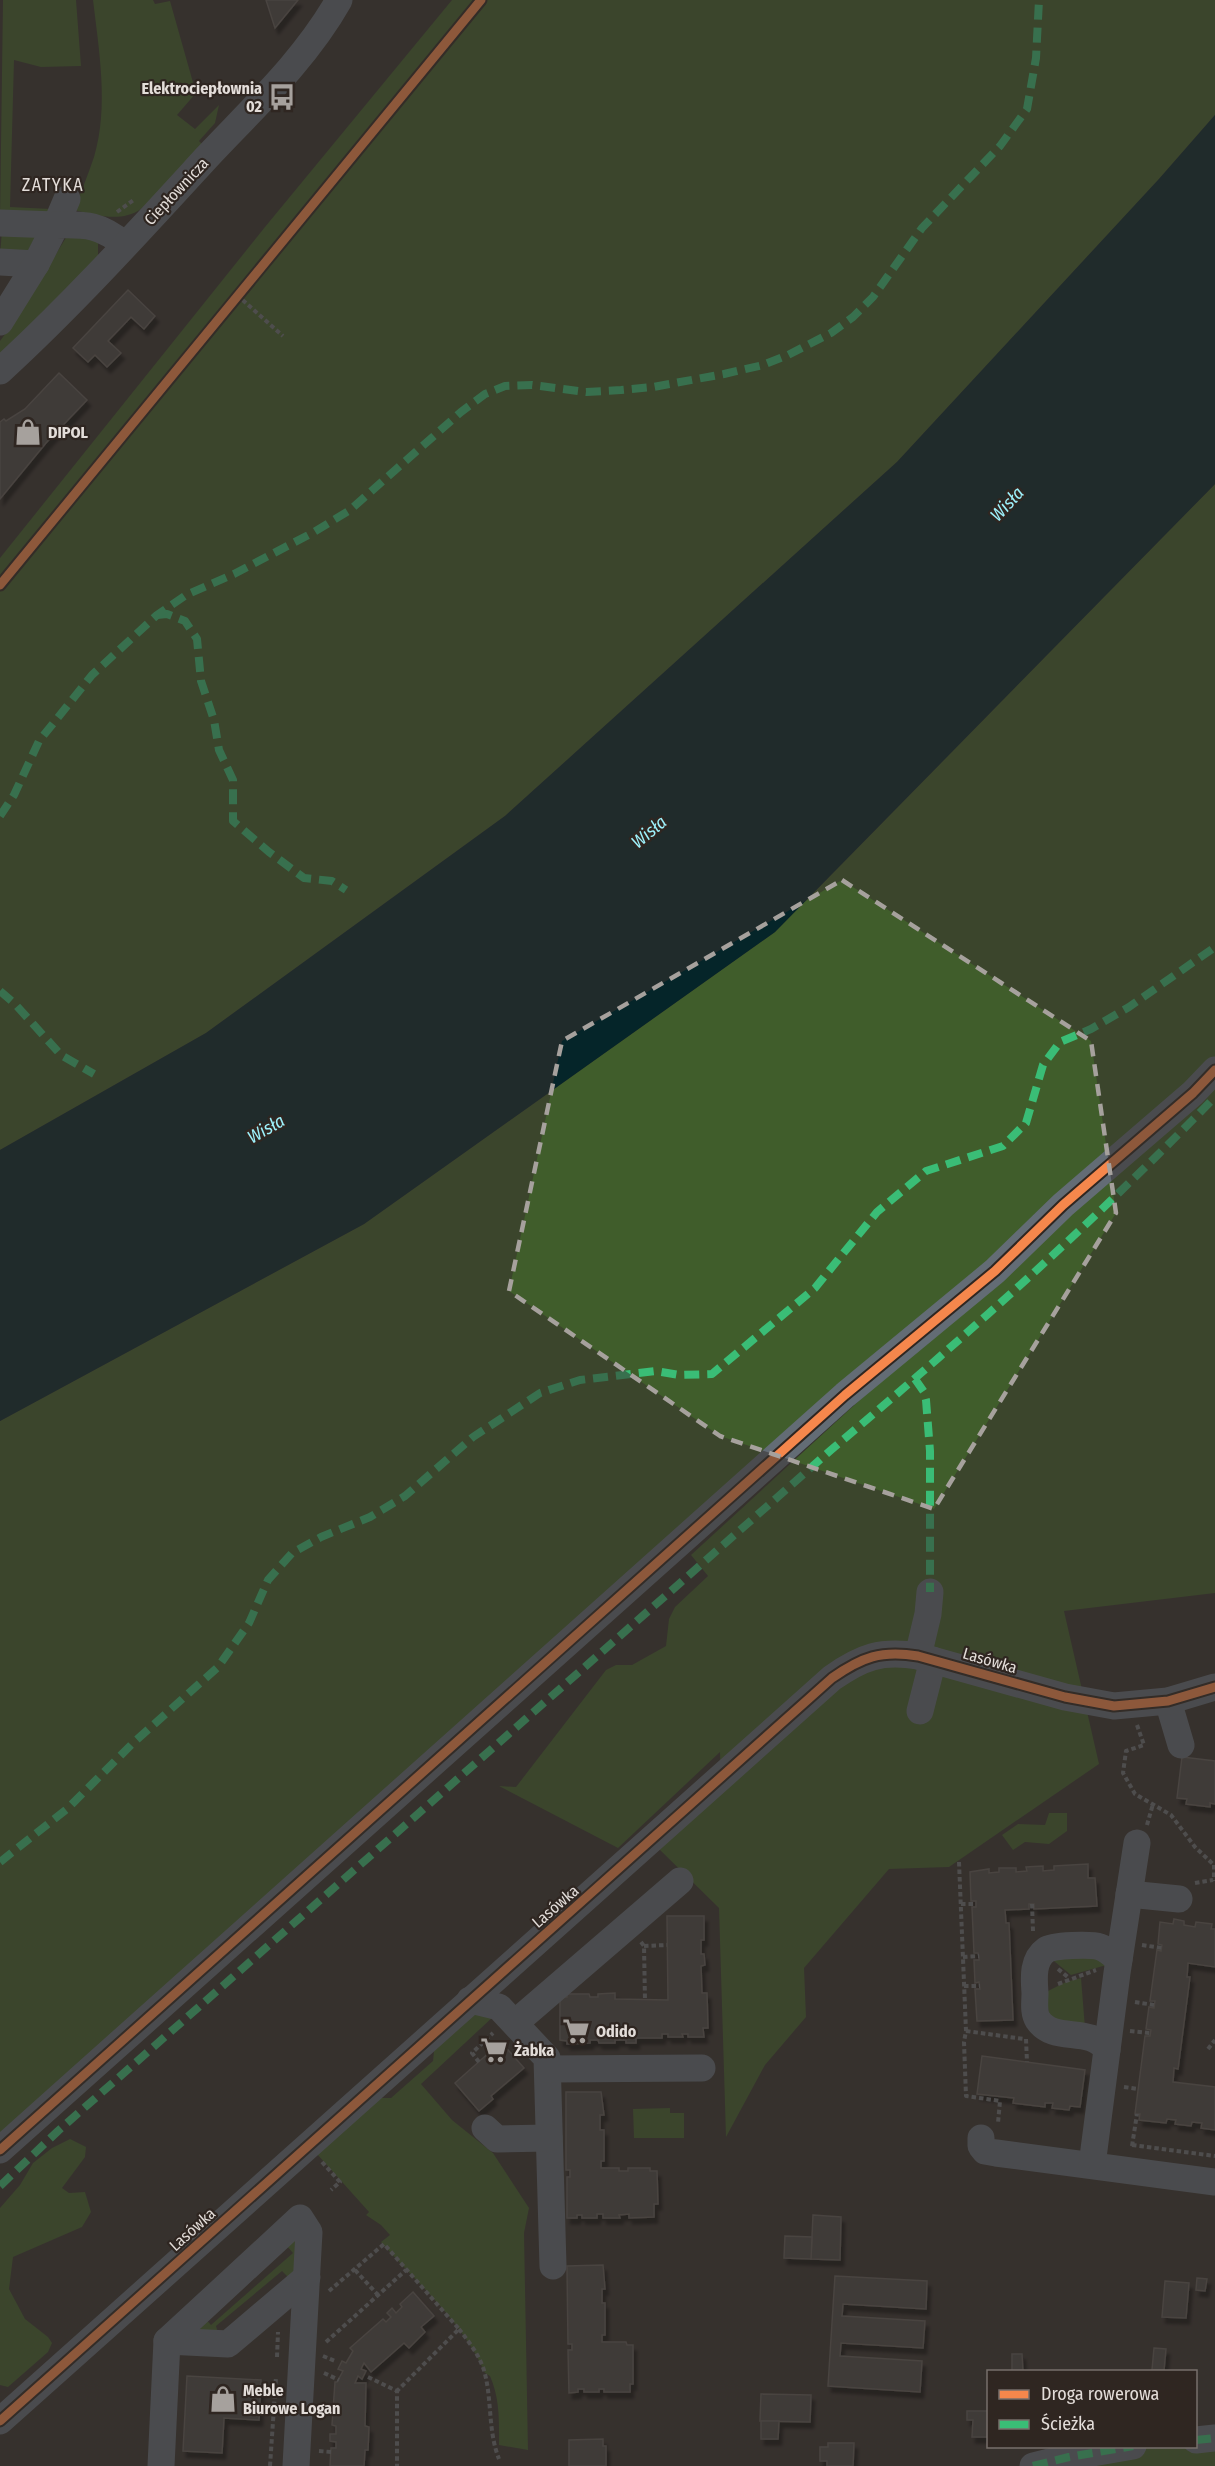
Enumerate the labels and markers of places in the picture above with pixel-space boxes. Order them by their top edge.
place label: Elektrociepłownia 02 [141,79,263,116]
bus stop icon: Elektrociepłownia 02 [267,82,297,112]
shop icon: DIPOL [13,417,43,447]
place label: DIPOL [48,423,89,442]
supermarket icon: Odido [561,2016,591,2046]
place label: Odido [596,2022,637,2041]
supermarket icon: Żabka [479,2035,509,2065]
place label: Żabka [514,2041,554,2060]
place label: Meble Biurowe Logan [243,2381,340,2418]
shop icon: Meble Biurowe Logan [208,2384,238,2414]

